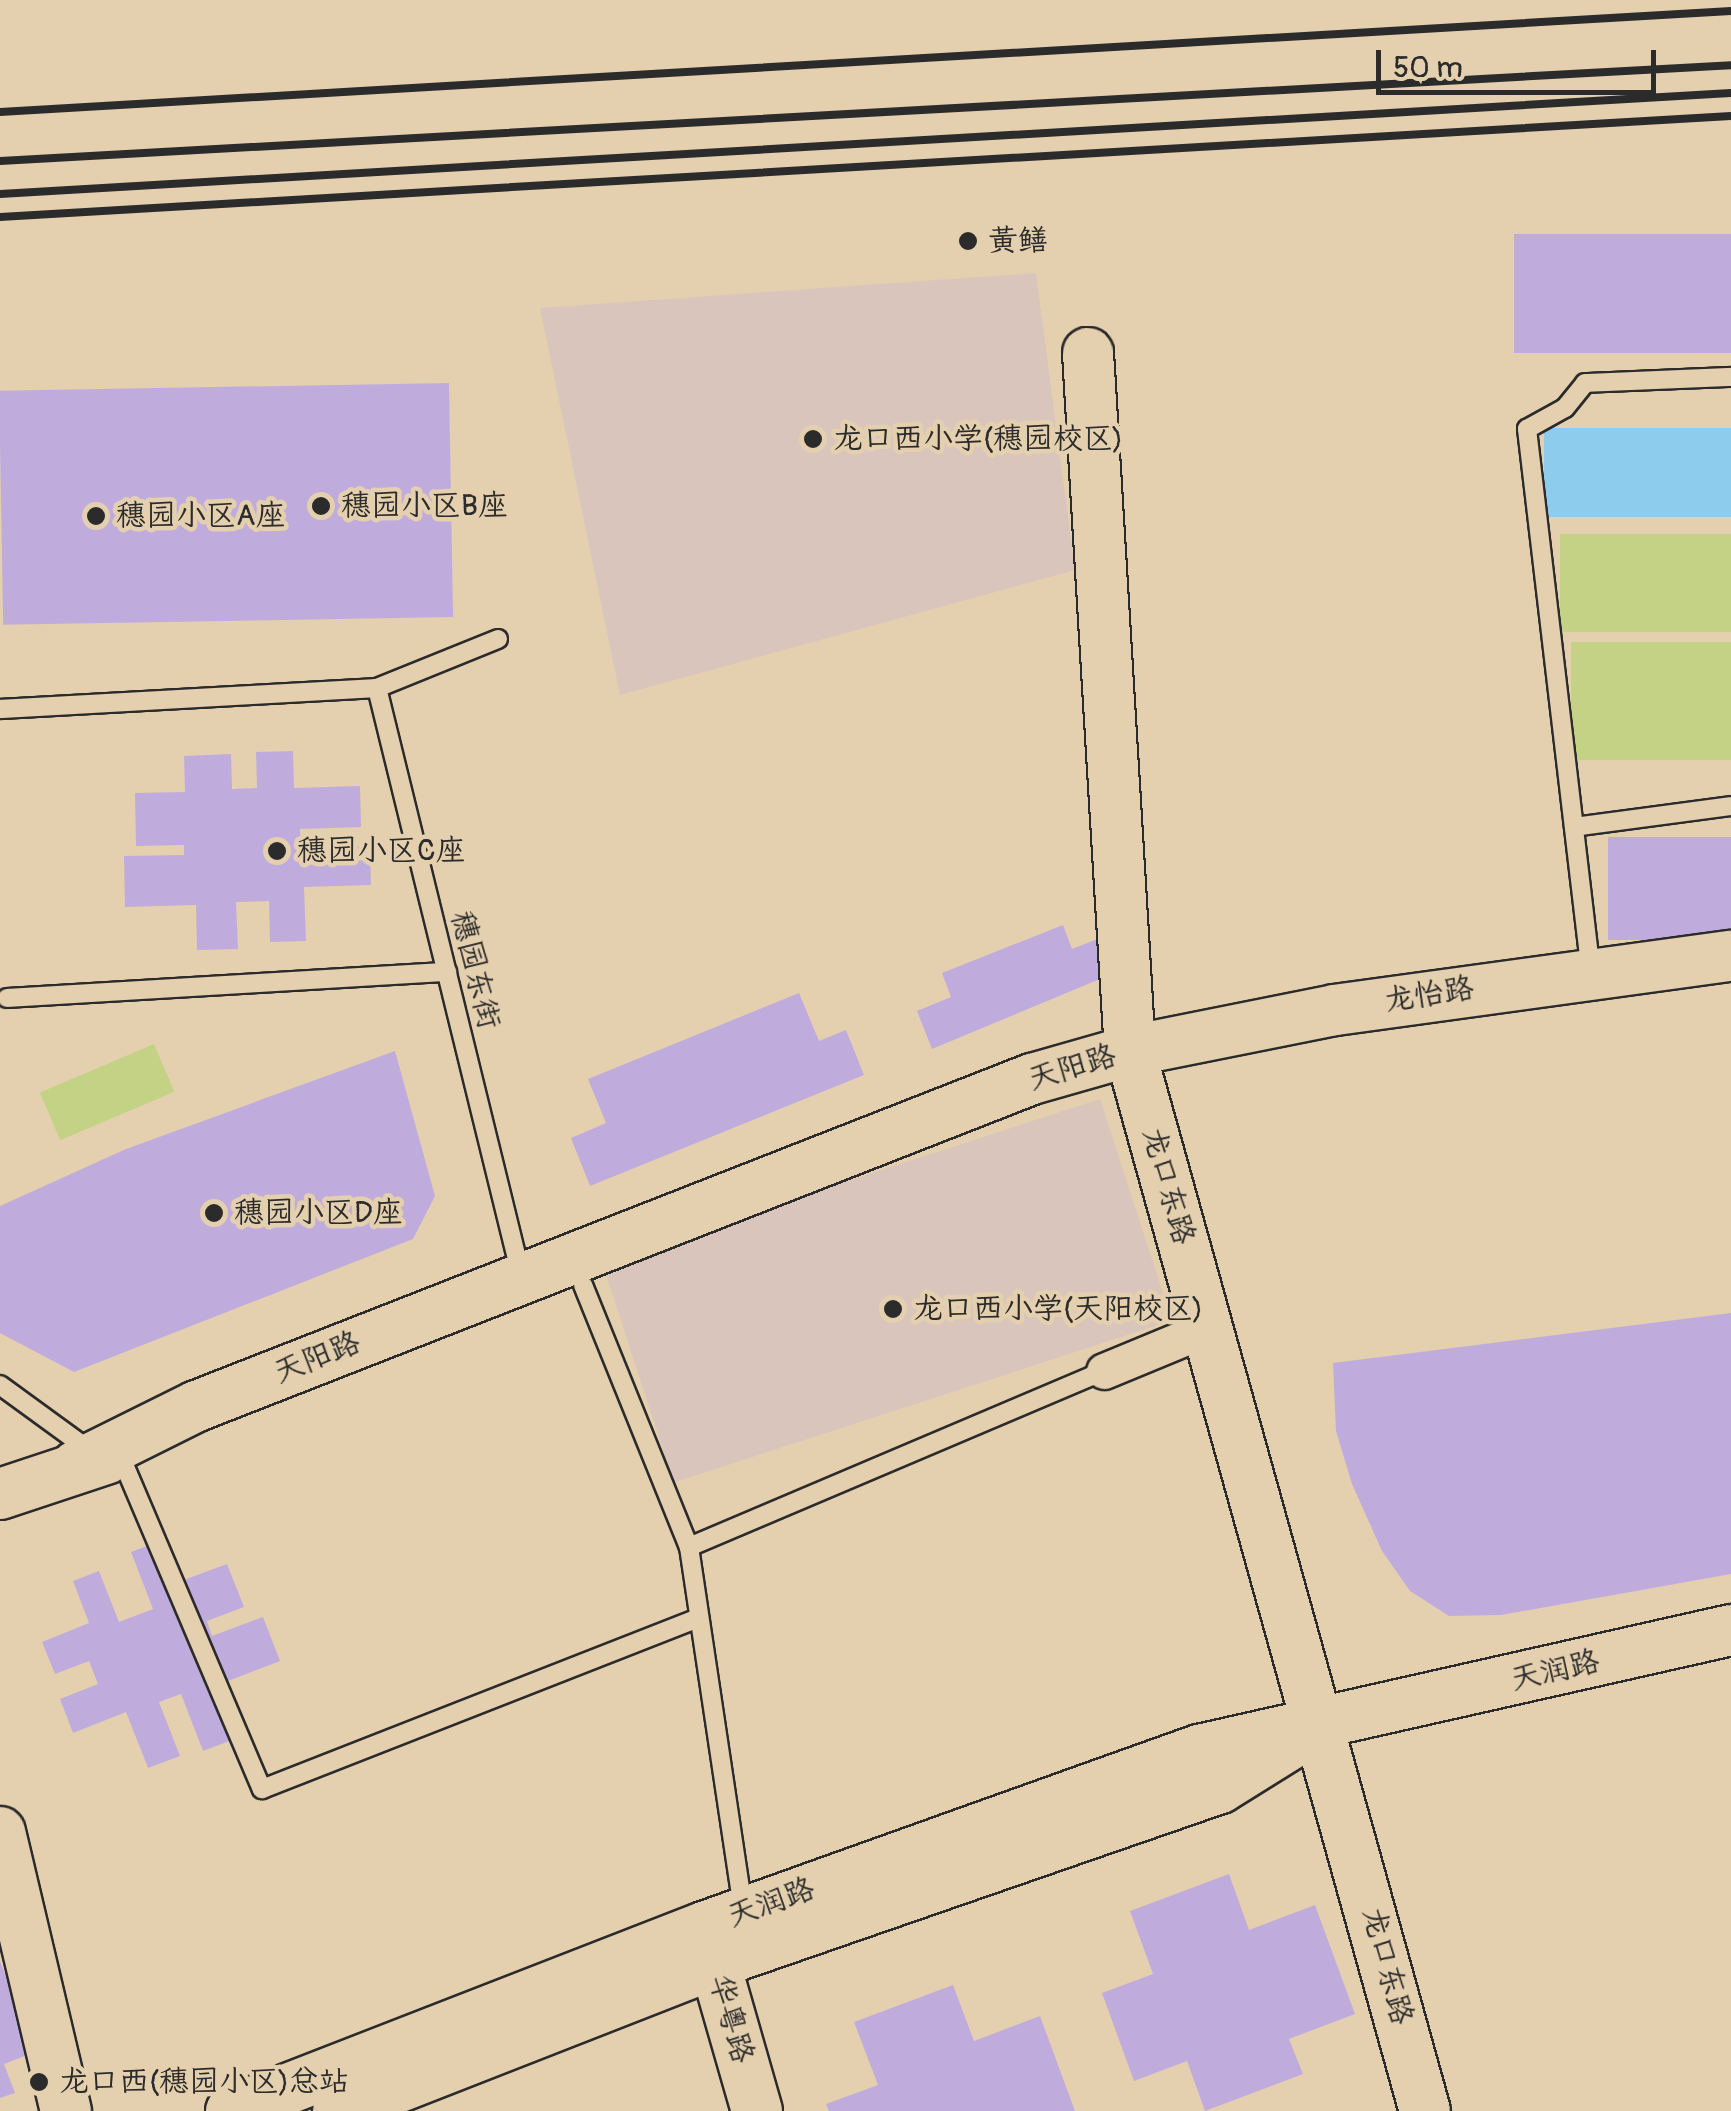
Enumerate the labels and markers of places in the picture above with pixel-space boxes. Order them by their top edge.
place label: 黄鳝 [988,223,1048,259]
marker: 黄鳝 [957,230,979,252]
place label: 龙口西小学(穗园校区) [833,421,1123,457]
marker: 龙口西小学(穗园校区) [802,428,824,450]
place label: 穗园小区B座 [341,488,508,524]
marker: 穗园小区B座 [310,495,332,517]
place label: 穗园小区A座 [116,498,285,534]
marker: 穗园小区A座 [85,505,107,527]
place label: 穗园小区C座 [297,833,466,869]
marker: 穗园小区C座 [266,840,288,862]
place label: 穗园小区D座 [234,1195,403,1231]
marker: 穗园小区D座 [203,1202,225,1224]
place label: 龙口西小学(天阳校区) [913,1291,1203,1327]
marker: 龙口西小学(天阳校区) [882,1298,904,1320]
place label: 龙口西(穗园小区)总站 [59,2064,349,2100]
marker: 龙口西(穗园小区)总站 [28,2071,50,2093]

